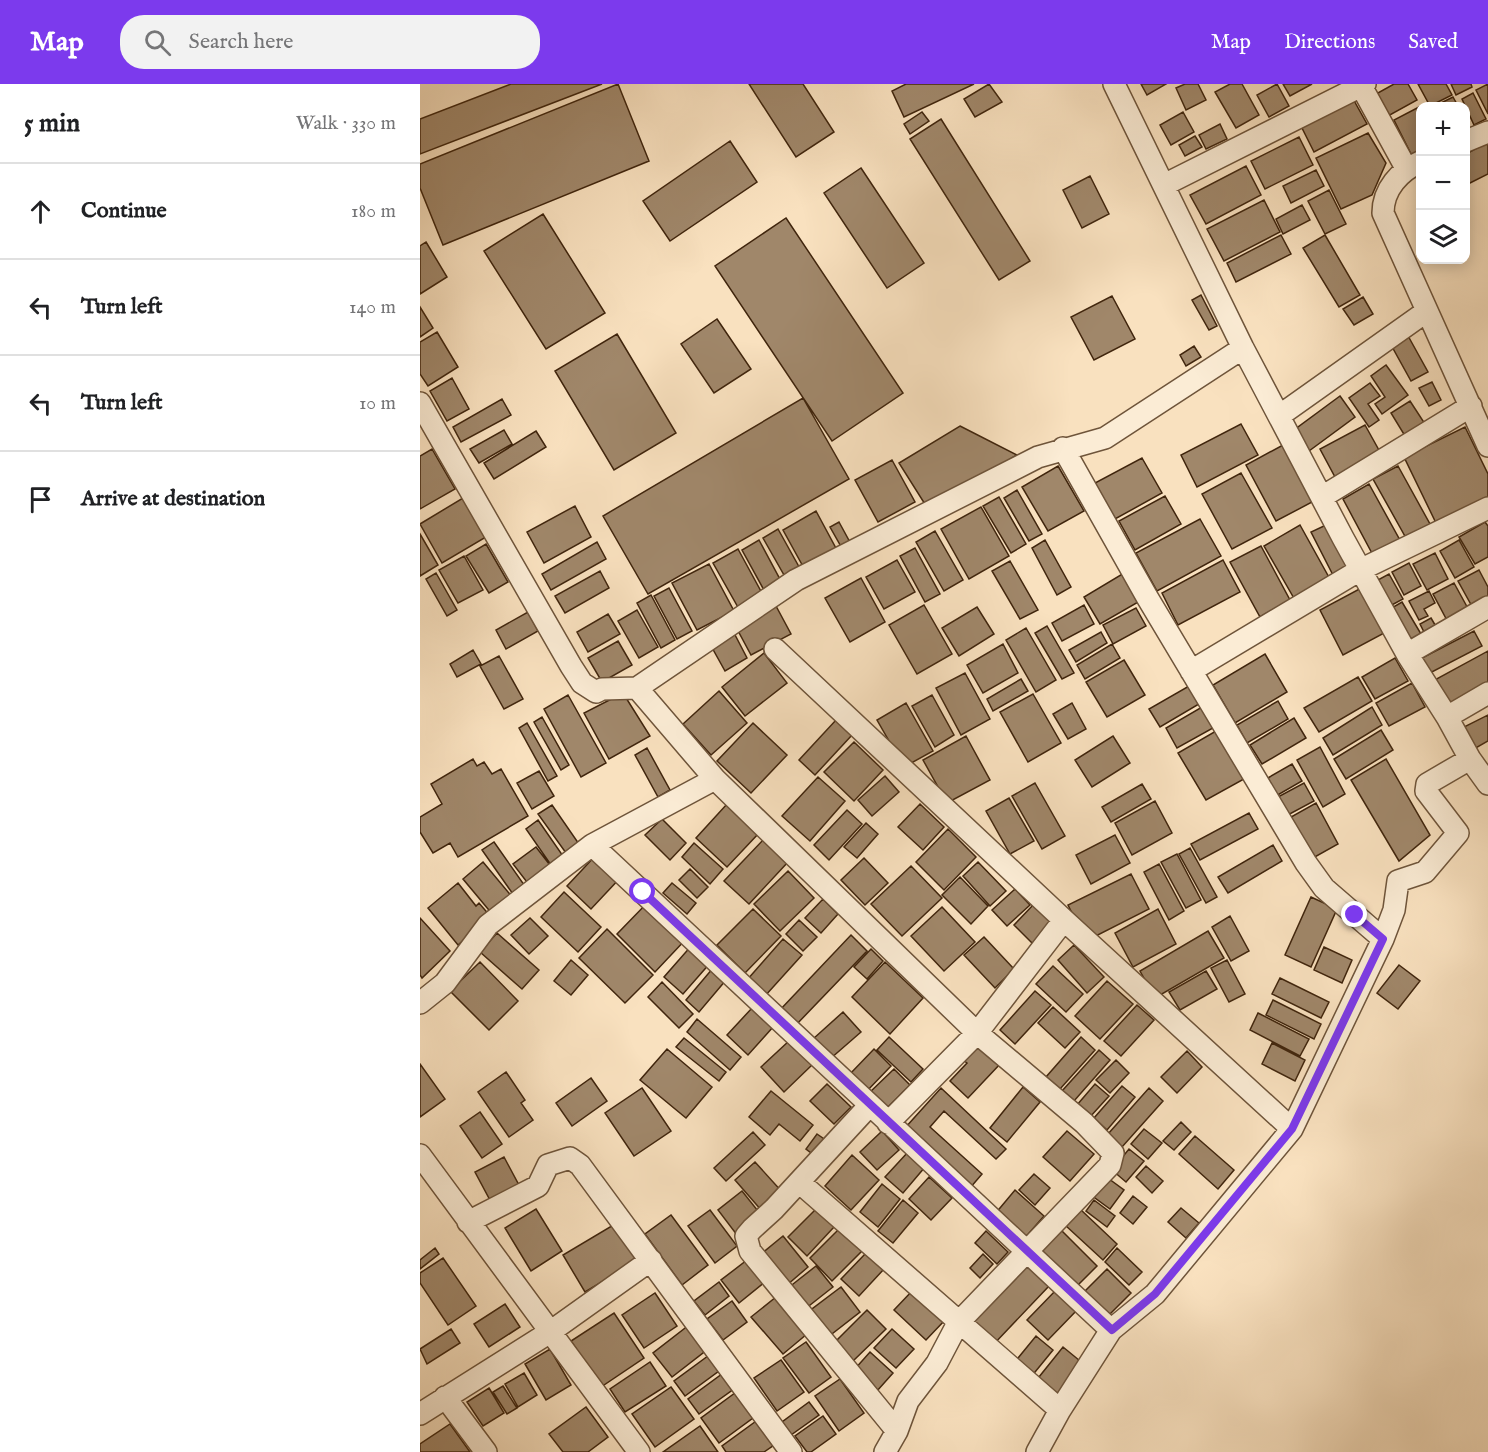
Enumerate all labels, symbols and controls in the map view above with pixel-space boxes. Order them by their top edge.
search box [120,15,540,69]
text: Map [30,25,84,60]
icon: search [141,26,174,59]
text: Search here [189,28,293,56]
text: Map [1211,29,1251,56]
text: Directions [1284,29,1375,56]
text: Saved [1408,29,1458,56]
map controls [1416,102,1470,264]
button: + [1416,102,1470,156]
text: 5 min [24,107,80,140]
text: Walk · 330 m [296,111,396,136]
button: − [1416,156,1470,210]
icon: ahead [24,195,57,228]
text: Continue [81,197,167,225]
text: 180 m [351,199,396,224]
button: layers [1416,210,1470,264]
icon: left [24,291,57,324]
text: Turn left [81,293,163,321]
text: 140 m [349,295,396,320]
icon: left [24,387,57,420]
text: Turn left [81,389,163,417]
text: 10 m [359,391,396,416]
icon: arrive [24,483,57,516]
text: Arrive at destination [81,485,265,513]
route start [629,878,655,904]
route end [1341,901,1367,927]

